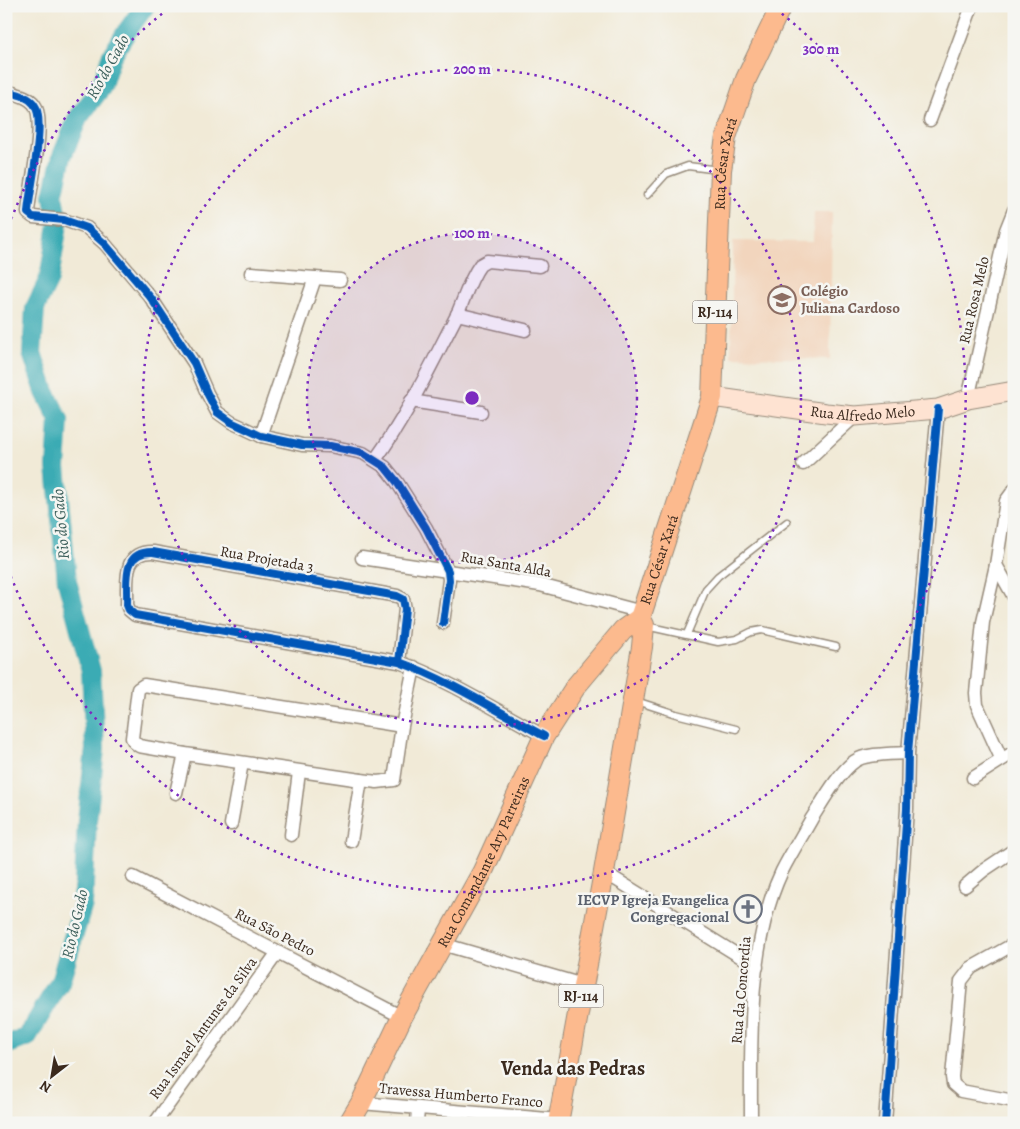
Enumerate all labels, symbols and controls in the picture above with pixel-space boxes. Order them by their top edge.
water label: Rio do Gado [81,31,135,103]
text: 300 m [803,39,840,59]
text: 200 m [453,59,491,79]
street label: Rua César Xará [709,114,742,210]
text: 100 m [454,223,490,243]
street label: Rua Rosa Melo [954,254,994,346]
place label: Colégio Juliana Cardoso [801,281,900,318]
school or university icon: Colégio Juliana Cardoso [767,285,797,315]
road number: RJ-114 [692,300,738,324]
centre of rings [463,389,481,407]
street label: Rua Alfredo Melo [809,401,916,426]
water label: Rio do Gado [47,488,75,560]
street label: Rua César Xará [635,512,683,607]
street label: Rua Projetada 3 [219,541,315,577]
street label: Rua Santa Alda [459,546,553,582]
street label: Rua Comandante Ary Parreiras [432,773,535,951]
water label: Rio do Gado [56,887,94,961]
place label: IECVP Igreja Evangelica Congregacional [578,890,730,927]
church icon: IECVP Igreja Evangelica Congregacional [733,894,763,924]
street label: Rua São Pedro [232,903,318,961]
street label: Rua da Concordia [726,935,756,1045]
street label: Rua Ismael Antunes da Silva [144,953,262,1103]
road number: RJ-114 [558,984,604,1008]
north arrow [28,1052,78,1102]
district label: Venda das Pedras [500,1055,645,1082]
text: N [36,1076,55,1097]
street label: Travessa Humberto Franco [378,1078,544,1112]

